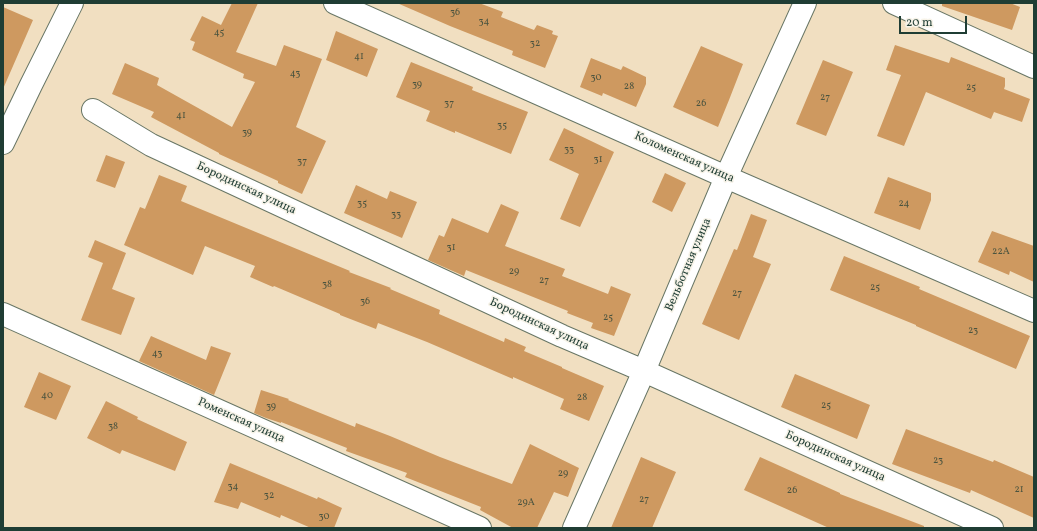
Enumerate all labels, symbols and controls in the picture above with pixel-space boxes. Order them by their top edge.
house number: 36 [450,7,460,19]
scale bar [901,8,969,34]
text: 20 m [906,15,933,31]
house number: 34 [478,16,490,28]
house number: 45 [214,27,224,39]
house number: 32 [530,38,540,50]
house number: 41 [354,51,364,63]
house number: 43 [290,68,300,80]
house number: 30 [591,72,601,84]
house number: 39 [412,79,422,91]
house number: 28 [624,81,634,93]
house number: 25 [966,82,976,94]
house number: 27 [820,92,830,104]
house number: 37 [444,98,454,110]
house number: 26 [696,98,706,110]
house number: 41 [176,110,186,122]
house number: 35 [497,120,507,132]
house number: 39 [242,127,252,139]
street label: Коломенская улица [632,129,736,187]
house number: 33 [564,144,574,156]
house number: 31 [593,154,603,166]
house number: 37 [297,156,307,168]
street label: Бородинская улица [194,160,298,218]
house number: 35 [357,198,367,210]
house number: 24 [898,198,910,210]
house number: 33 [391,209,401,221]
street label: Вельботная улица [663,216,715,314]
house number: 31 [446,242,456,254]
house number: 22А [992,246,1010,258]
house number: 29 [509,266,519,278]
house number: 27 [539,275,549,287]
house number: 38 [322,279,332,291]
house number: 25 [870,282,880,294]
house number: 27 [732,288,742,300]
house number: 36 [360,296,370,308]
street label: Бородинская улица [487,296,591,354]
house number: 25 [603,312,613,324]
house number: 23 [968,325,978,337]
house number: 43 [152,348,162,360]
house number: 40 [41,390,53,402]
house number: 28 [577,392,587,404]
street label: Роменская улица [195,395,287,447]
house number: 25 [821,400,831,412]
house number: 39 [266,401,276,413]
house number: 38 [108,421,118,433]
street label: Бородинская улица [783,428,887,486]
house number: 23 [933,455,943,467]
house number: 29 [558,468,568,480]
house number: 34 [227,481,239,493]
house number: 21 [1014,484,1024,496]
house number: 26 [787,485,797,497]
house number: 32 [264,490,274,502]
house number: 27 [639,494,649,506]
house number: 29А [517,497,535,509]
house number: 30 [319,511,329,523]

